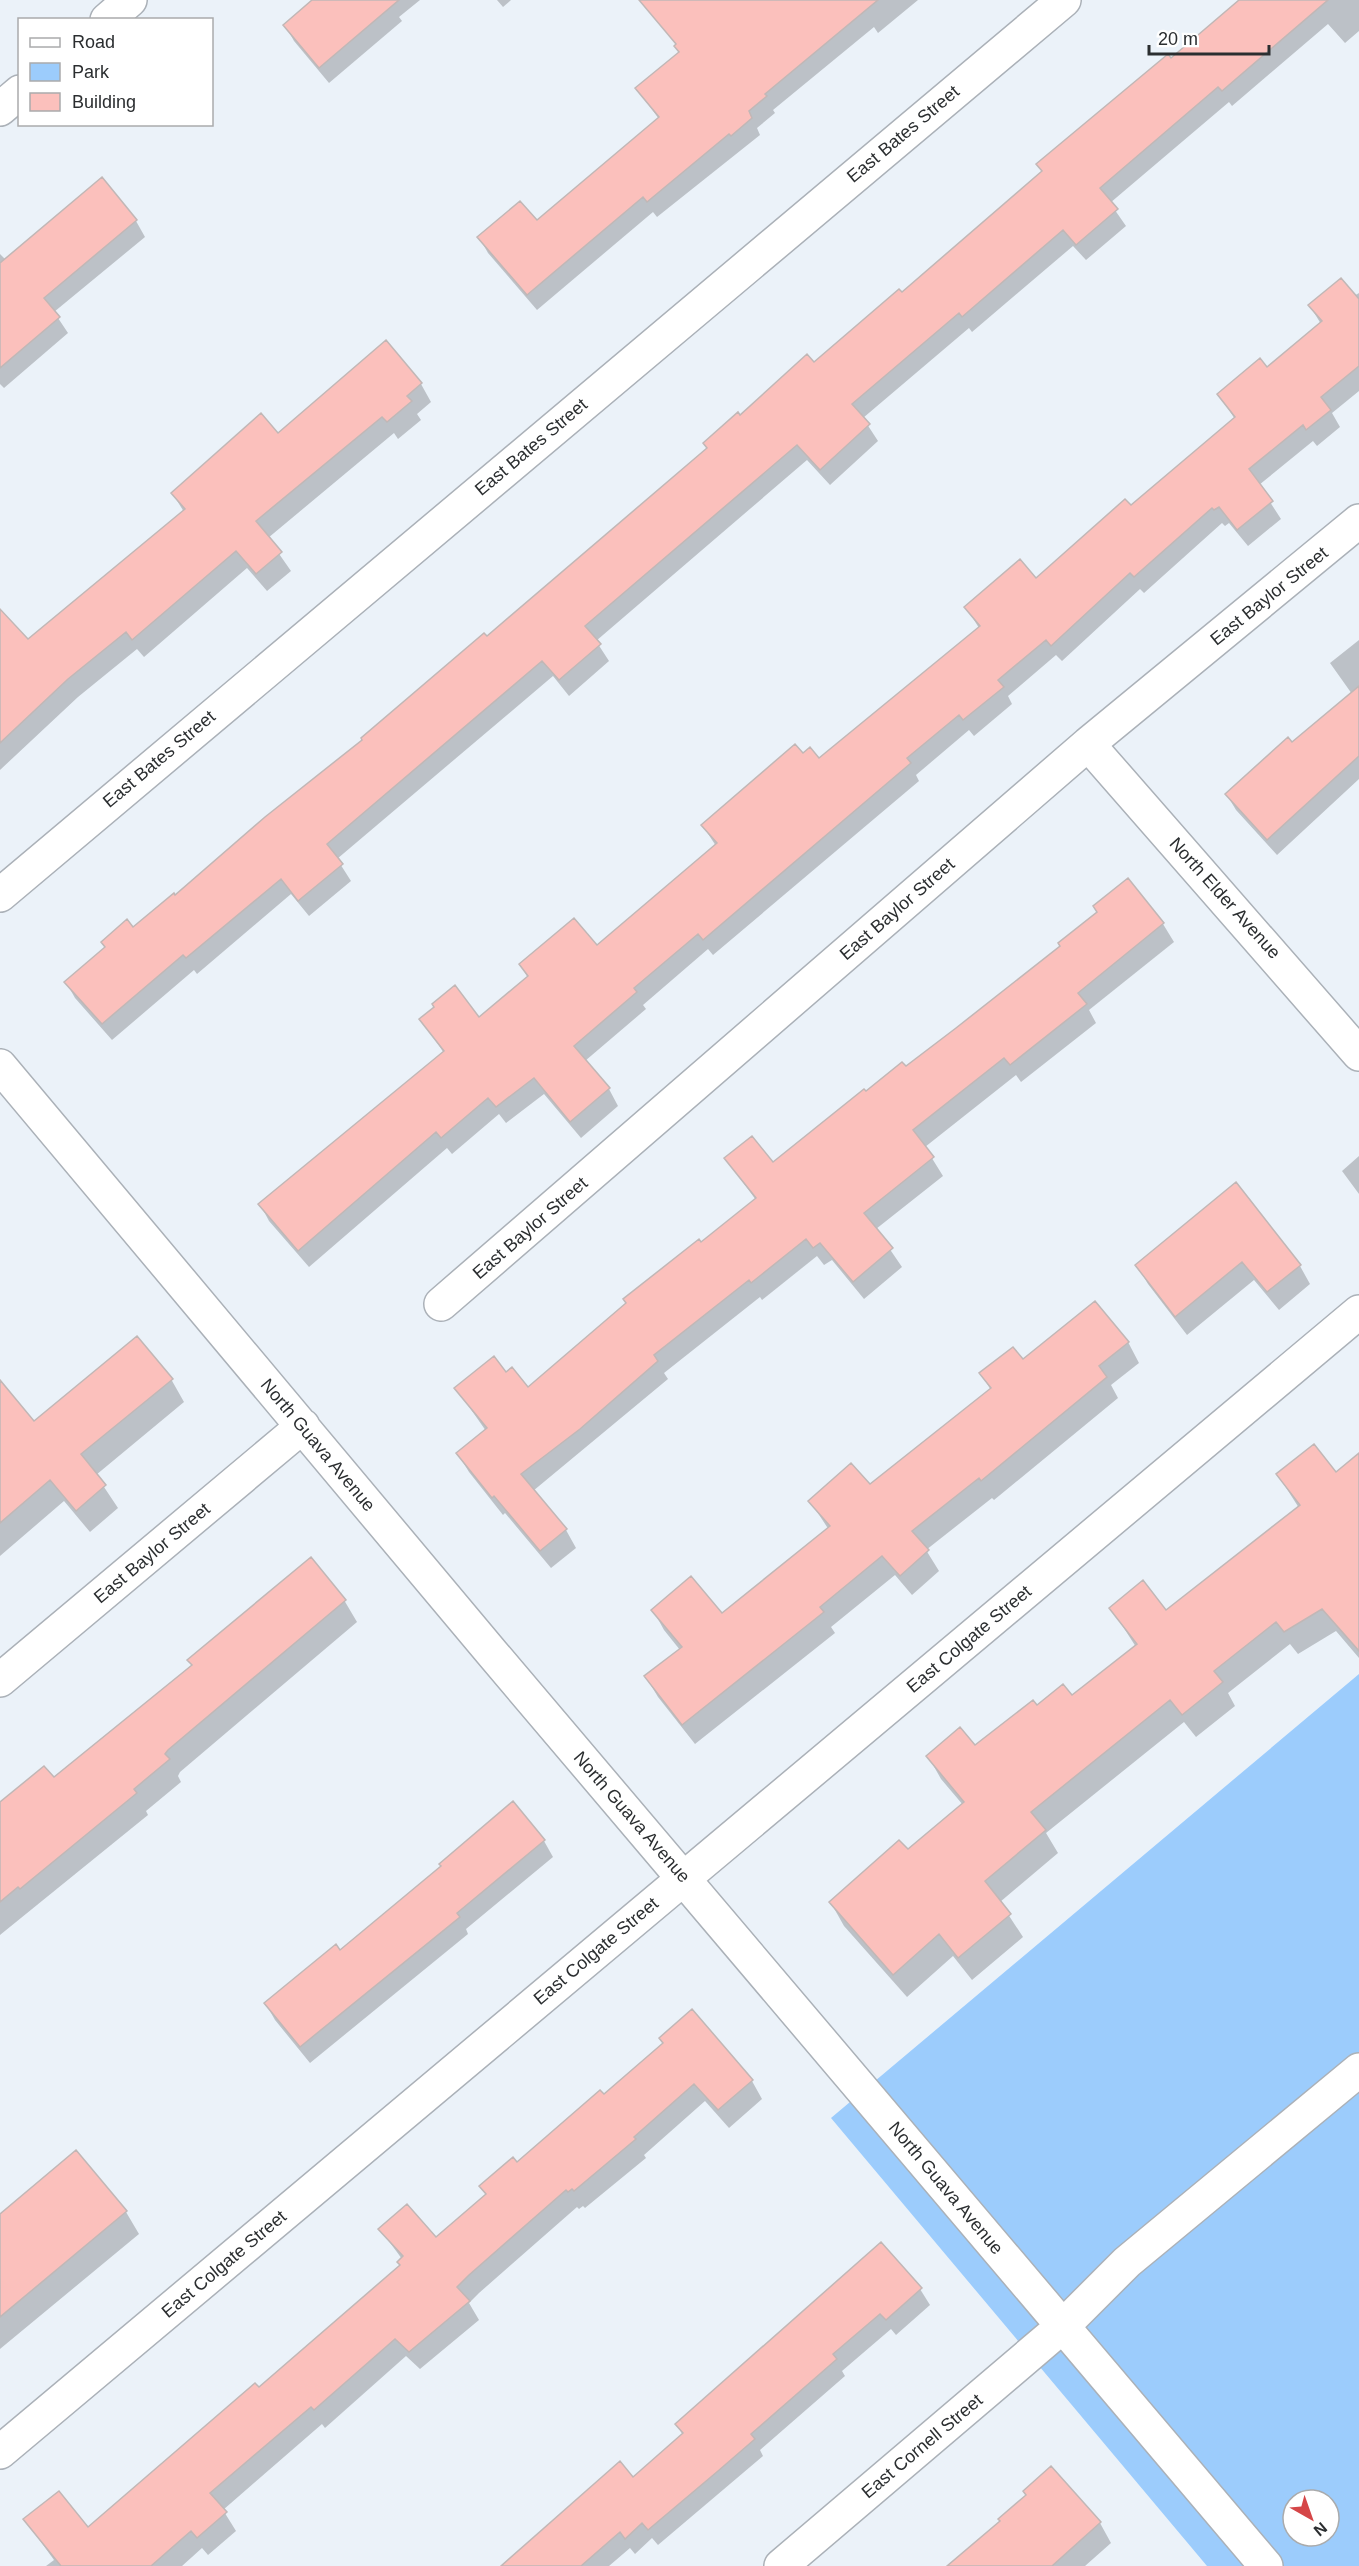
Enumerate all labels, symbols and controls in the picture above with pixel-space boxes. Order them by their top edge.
legend [18,18,213,126]
scale bar [1149,18,1269,56]
text: 20 m [1158,29,1198,49]
text: Road [72,32,115,52]
text: Park [72,62,110,82]
street label: East Bates Street [843,81,963,187]
text: Building [72,92,136,112]
street label: East Bates Street [471,394,591,500]
street label: East Baylor Street [1206,543,1332,649]
street label: East Bates Street [99,706,219,812]
street label: North Elder Avenue [1165,833,1285,963]
street label: East Baylor Street [836,854,958,964]
street label: East Baylor Street [469,1173,591,1283]
street label: North Guava Avenue [257,1375,379,1515]
street label: East Baylor Street [90,1499,214,1607]
street label: East Colgate Street [903,1581,1035,1697]
street label: North Guava Avenue [570,1748,694,1886]
street label: East Colgate Street [530,1893,662,2009]
street label: North Guava Avenue [885,2118,1007,2258]
street label: East Colgate Street [158,2206,290,2322]
street label: East Cornell Street [858,2390,986,2502]
north arrow [1281,2488,1341,2548]
text: N [1310,2519,1330,2539]

